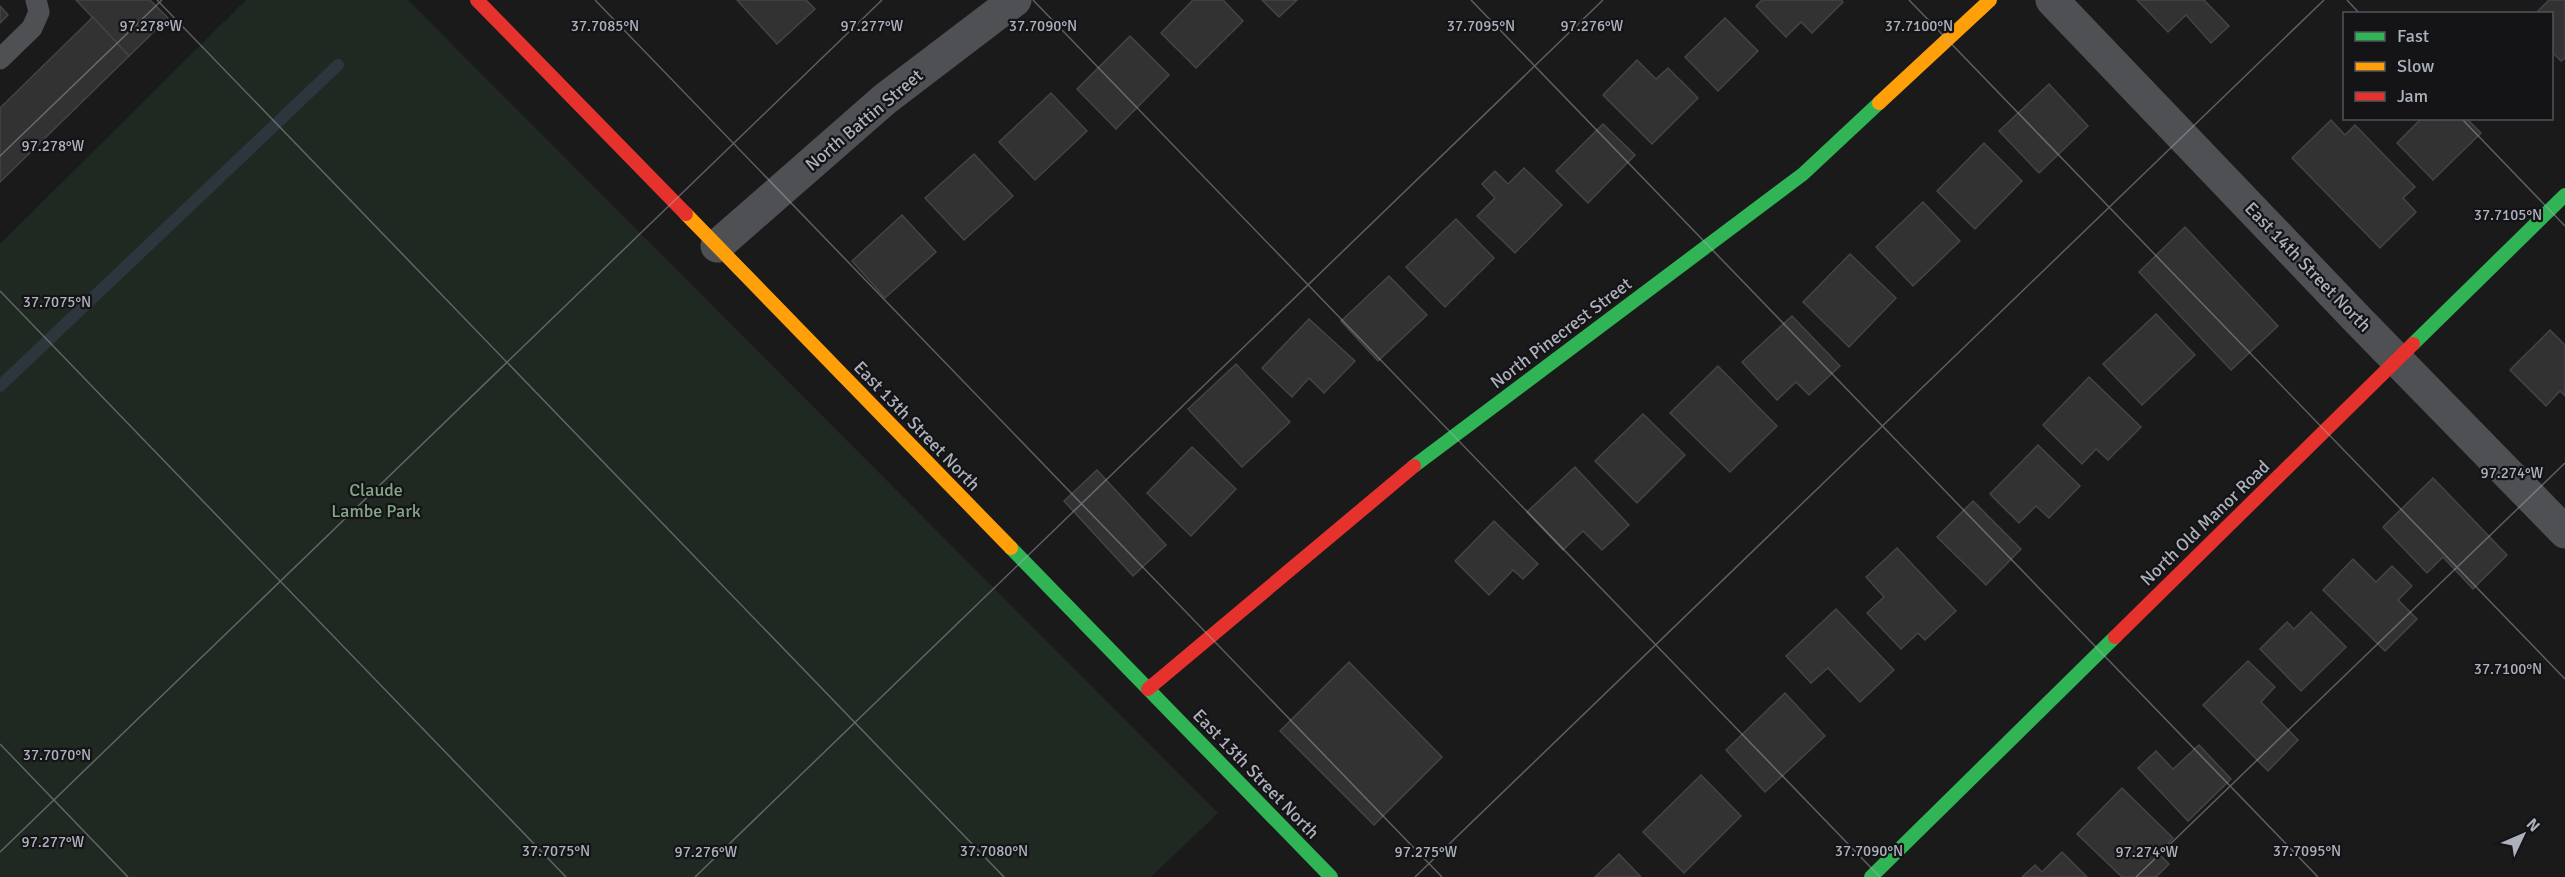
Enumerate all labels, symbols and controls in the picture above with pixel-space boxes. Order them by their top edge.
legend [2343,12,2553,120]
text: 97.278°W [120,17,183,35]
text: 37.7085°N [571,17,639,35]
text: 97.277°W [841,17,904,35]
text: 37.7090°N [1009,17,1077,35]
text: 37.7095°N [1447,17,1515,35]
text: 97.276°W [1561,17,1624,35]
text: 37.7100°N [1885,17,1953,35]
text: Fast [2397,25,2429,47]
text: Slow [2397,55,2434,77]
street label: North Battin Street [801,64,927,176]
text: Jam [2397,85,2428,107]
text: 97.278°W [22,137,85,155]
street label: East 14th Street North [2240,197,2376,337]
text: 37.7105°N [2474,206,2542,224]
street label: North Pinecrest Street [1486,273,1636,393]
text: 37.7075°N [23,293,91,311]
street label: East 13th Street North [849,356,985,496]
street label: North Old Manor Road [2136,456,2274,590]
text: 97.274°W [2481,464,2544,482]
park label: Claude Lambe Park [331,479,421,522]
text: 37.7100°N [2474,660,2542,678]
street label: East 13th Street North [1188,704,1324,844]
text: 37.7070°N [23,746,91,764]
north arrow [2493,805,2553,865]
text: N [2522,814,2544,836]
text: 97.277°W [22,833,85,851]
text: 37.7075°N [522,842,590,860]
text: 37.7080°N [960,842,1028,860]
text: 37.7090°N [1835,842,1903,860]
text: 37.7095°N [2273,842,2341,860]
text: 97.276°W [675,843,738,861]
text: 97.275°W [1395,843,1458,861]
text: 97.274°W [2116,843,2179,861]

